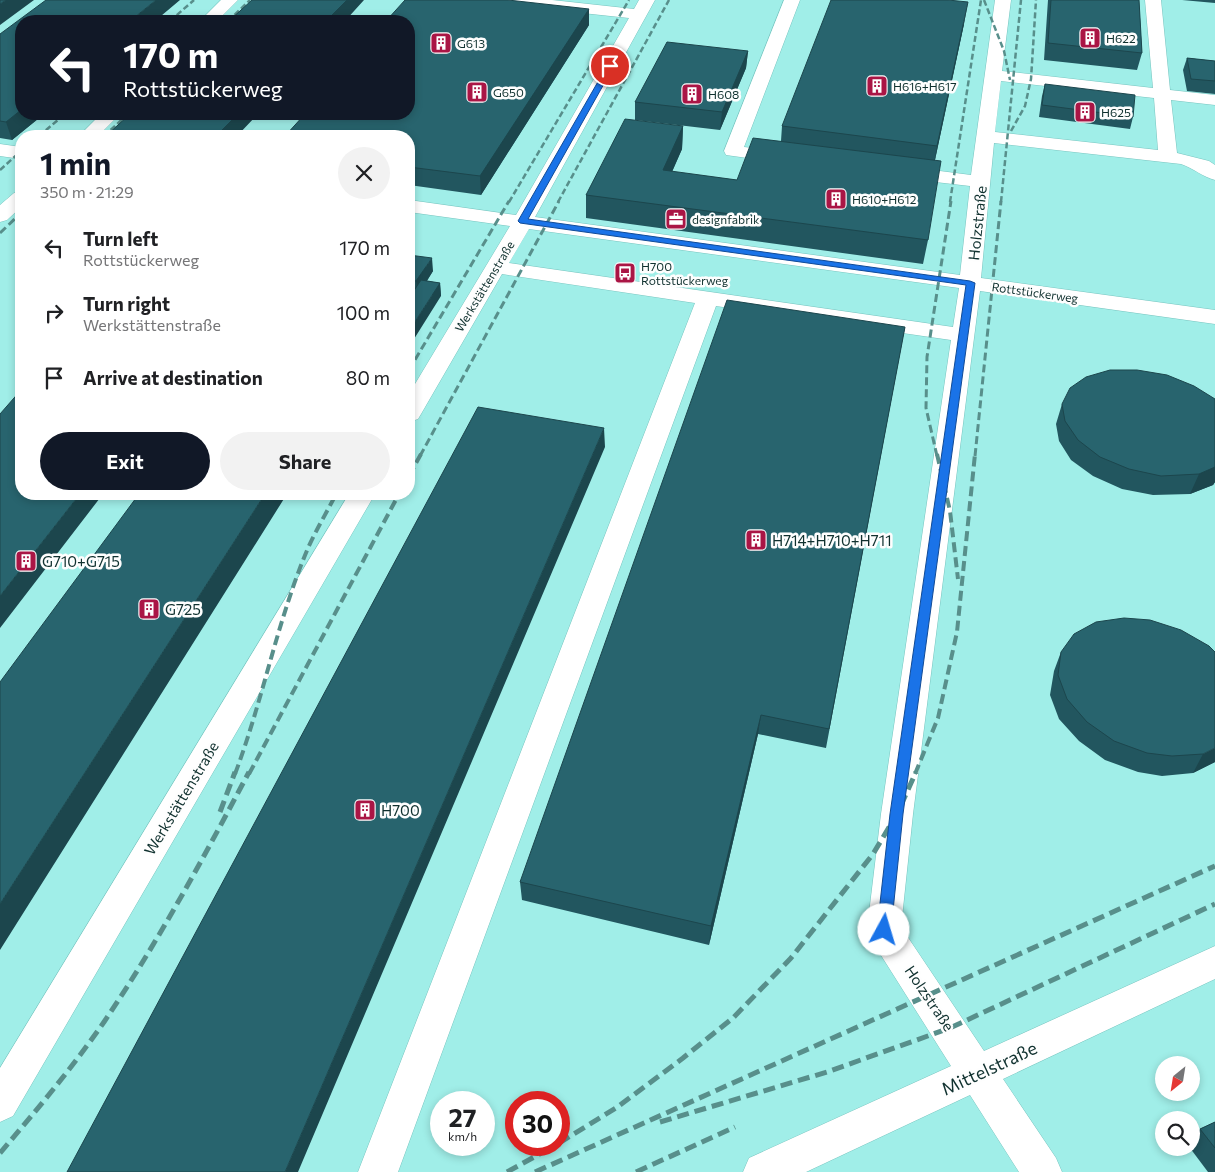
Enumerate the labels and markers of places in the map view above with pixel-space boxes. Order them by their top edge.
building icon: H622 [1078,26,1102,50]
building icon: G613 [429,31,453,55]
place label: H622 [1106,31,1136,45]
place label: G613 [457,36,485,50]
pin [589,45,631,87]
building icon: H616+H617 [865,74,889,98]
place label: H616+H617 [893,79,957,93]
building icon: G650 [465,80,489,104]
building icon: H608 [680,82,704,106]
place label: G650 [493,85,524,99]
place label: H608 [708,87,739,101]
building icon: H625 [1073,100,1097,124]
place label: H625 [1101,105,1131,119]
building icon: H610+H612 [824,187,848,211]
place label: H610+H612 [852,192,917,206]
office icon: designfabrik [664,207,688,231]
place label: designfabrik [692,212,760,226]
place label: H700 Rottstückerweg [641,259,729,287]
bus stop icon: H700 Rottstückerweg [613,261,637,285]
building icon: H714+H710+H711 [744,528,768,552]
place label: H714+H710+H711 [772,531,892,549]
building icon: G710+G715 [14,549,38,573]
place label: G710+G715 [42,552,120,570]
building icon: G725 [137,597,161,621]
place label: G725 [165,600,201,618]
building icon: H700 [353,798,377,822]
place label: H700 [381,801,420,819]

